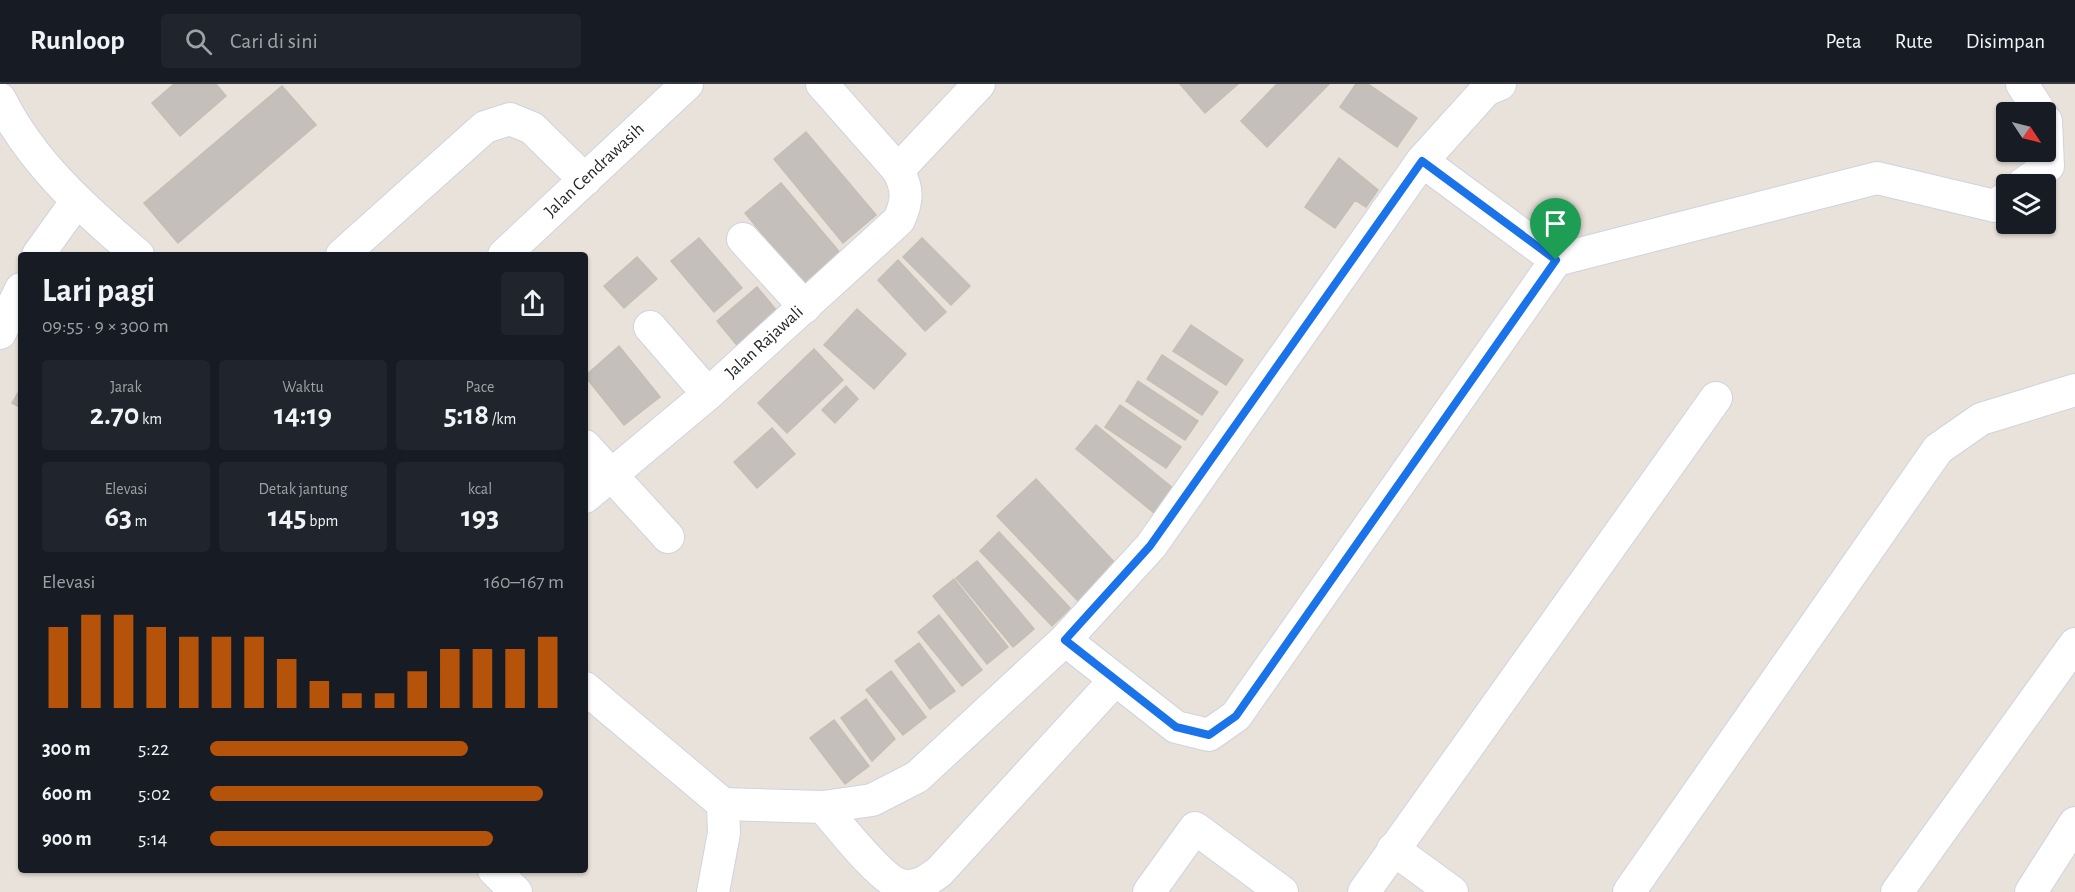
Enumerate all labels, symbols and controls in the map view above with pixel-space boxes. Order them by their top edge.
search box [161,14,581,68]
icon: search [182,25,215,58]
text: Runloop [30,27,125,55]
text: Cari di sini [230,30,318,52]
text: Peta [1826,31,1862,52]
text: Rute [1895,31,1933,52]
text: Disimpan [1966,31,2045,52]
north arrow [1996,102,2056,162]
map controls [1996,102,2056,234]
street label: Jalan Cendrawasih [541,120,648,221]
button: layers [1996,174,2056,234]
pin [1530,198,1581,260]
icon: arrive [1539,207,1572,240]
button: share [501,272,564,335]
text: Lari pagi [42,275,155,308]
street label: Jalan Rajawali [722,303,807,382]
text: 09:55 · 9 × 300 m [42,316,169,336]
text: Jarak [110,379,142,395]
text: Waktu [282,379,324,395]
text: Pace [466,379,494,395]
text: 2.70 [90,400,139,430]
text: 14:19 [274,400,332,430]
text: 5:18 [444,400,489,430]
text: km [139,411,162,427]
text: /km [489,411,516,427]
text: Elevasi [105,481,147,497]
text: Detak jantung [258,481,348,497]
text: kcal [468,481,492,497]
text: 63 [105,502,132,532]
text: 145 [268,502,307,532]
text: 193 [461,502,499,532]
text: m [132,513,147,529]
text: bpm [307,513,338,529]
text: Elevasi [42,572,95,592]
text: 160–167 m [484,572,564,592]
text: 300 m [42,739,91,759]
text: 5:22 [138,739,169,759]
text: 600 m [42,784,92,804]
text: 5:02 [138,784,171,804]
text: 900 m [42,829,92,849]
text: 5:14 [138,829,167,849]

